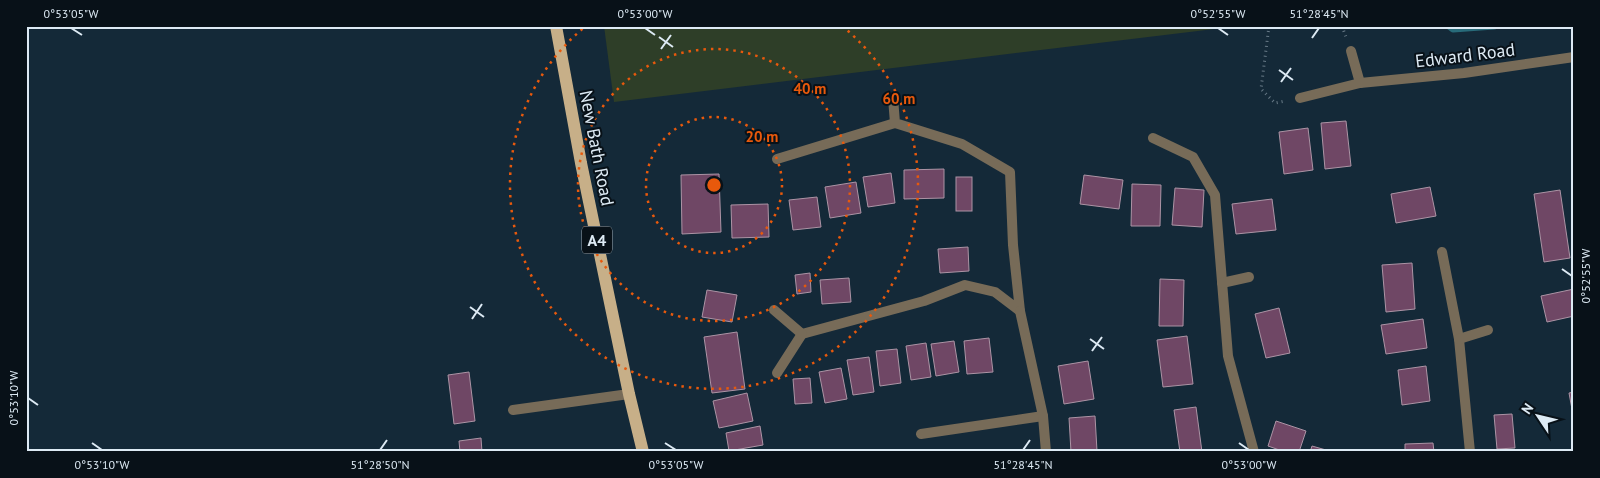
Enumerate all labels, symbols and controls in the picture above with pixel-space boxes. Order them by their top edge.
text: 0°53'05"W [44,6,98,21]
text: 0°53'00"W [618,6,672,21]
text: 0°52'55"W [1191,6,1245,21]
text: 51°28'45"N [1289,6,1349,21]
street label: Edward Road [1414,37,1516,73]
text: 40 m [794,79,826,98]
street label: New Bath Road [575,88,619,208]
text: 60 m [883,89,915,108]
text: 20 m [746,127,778,146]
centre of rings [705,176,723,194]
road number: A4 [582,226,612,254]
text: 0°52'55"W [1578,249,1593,303]
text: 0°53'10"W [6,371,21,425]
north arrow [1512,390,1562,440]
text: N [1517,400,1537,417]
text: 0°53'10"W [75,457,129,472]
text: 51°28'50"N [350,457,410,472]
text: 0°53'05"W [649,457,703,472]
text: 51°28'45"N [993,457,1053,472]
text: 0°53'00"W [1222,457,1276,472]

